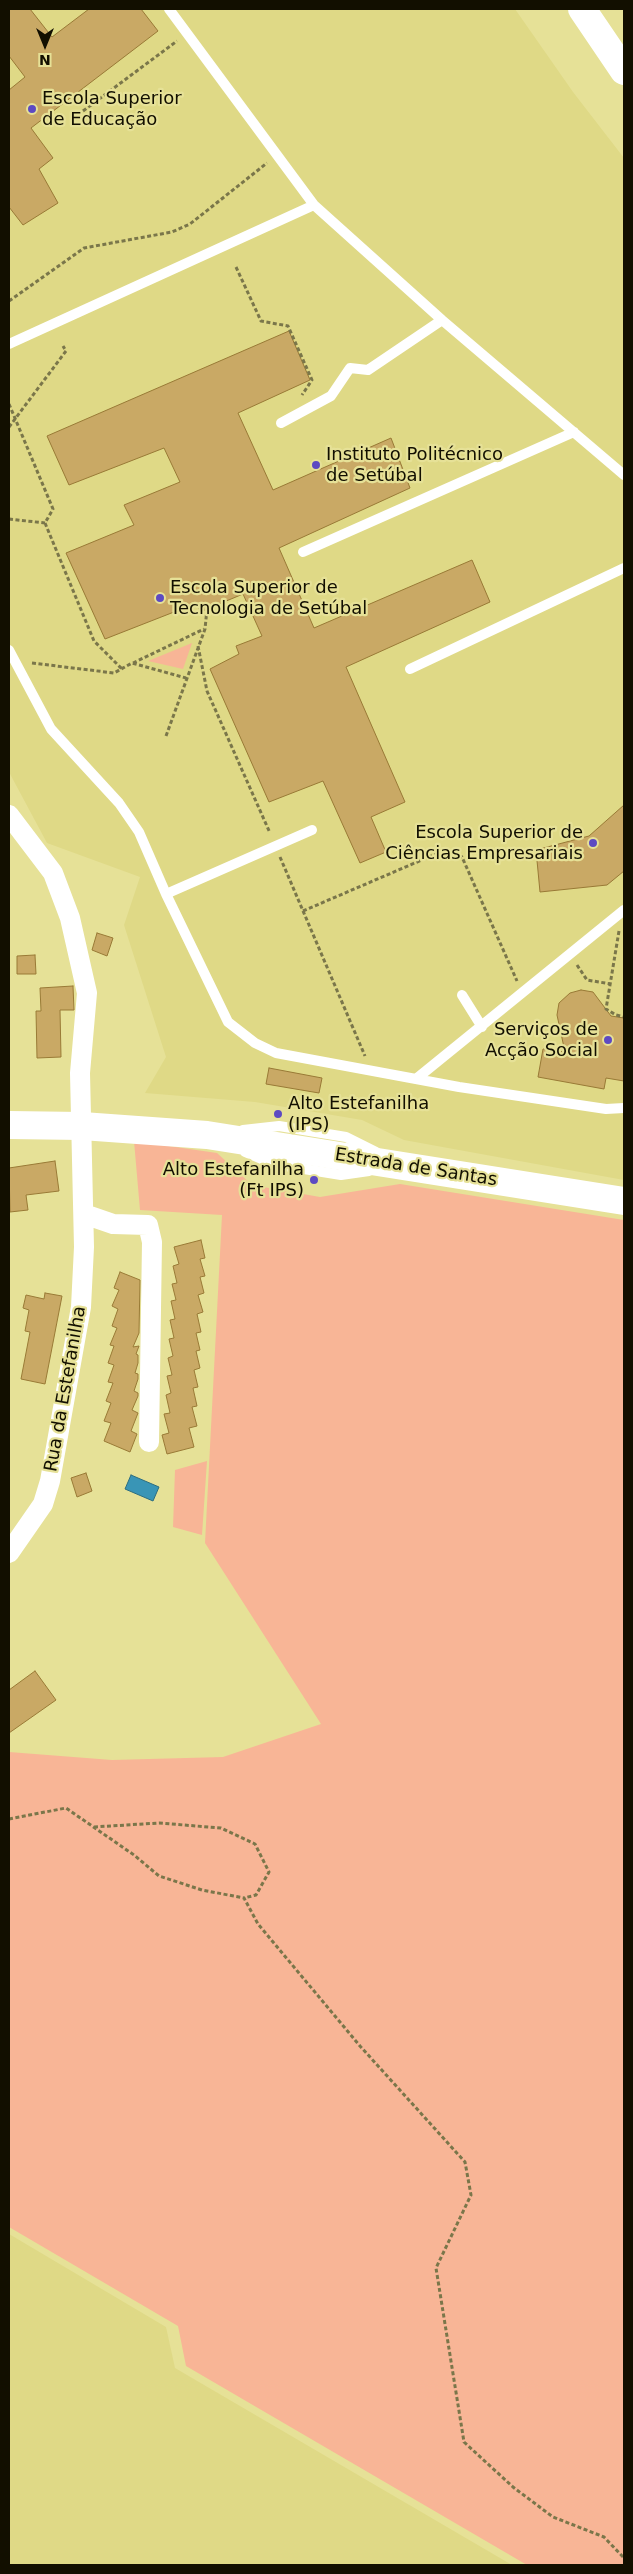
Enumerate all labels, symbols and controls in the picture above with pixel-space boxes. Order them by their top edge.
north arrow [20,20,70,70]
text: N [39,52,51,68]
place label: Escola Superior de Educação [42,88,182,130]
marker: Escola Superior de Educação [26,103,38,115]
place label: Instituto Politécnico de Setúbal [326,444,503,486]
marker: Instituto Politécnico de Setúbal [310,459,322,471]
place label: Escola Superior de Tecnologia de Setúbal [170,577,367,620]
marker: Escola Superior de Tecnologia de Setúbal [154,592,166,604]
place label: Escola Superior de Ciências Empresariais [385,822,583,864]
marker: Escola Superior de Ciências Empresariais [587,837,599,849]
place label: Serviços de Acção Social [485,1019,598,1062]
marker: Serviços de Acção Social [602,1034,614,1046]
place label: Alto Estefanilha (IPS) [288,1093,429,1136]
marker: Alto Estefanilha (IPS) [272,1108,284,1120]
street label: Estrada de Santas [333,1145,499,1191]
place label: Alto Estefanilha (Ft IPS) [163,1159,304,1202]
marker: Alto Estefanilha (Ft IPS) [308,1174,320,1186]
street label: Rua da Estefanilha [41,1304,91,1474]

